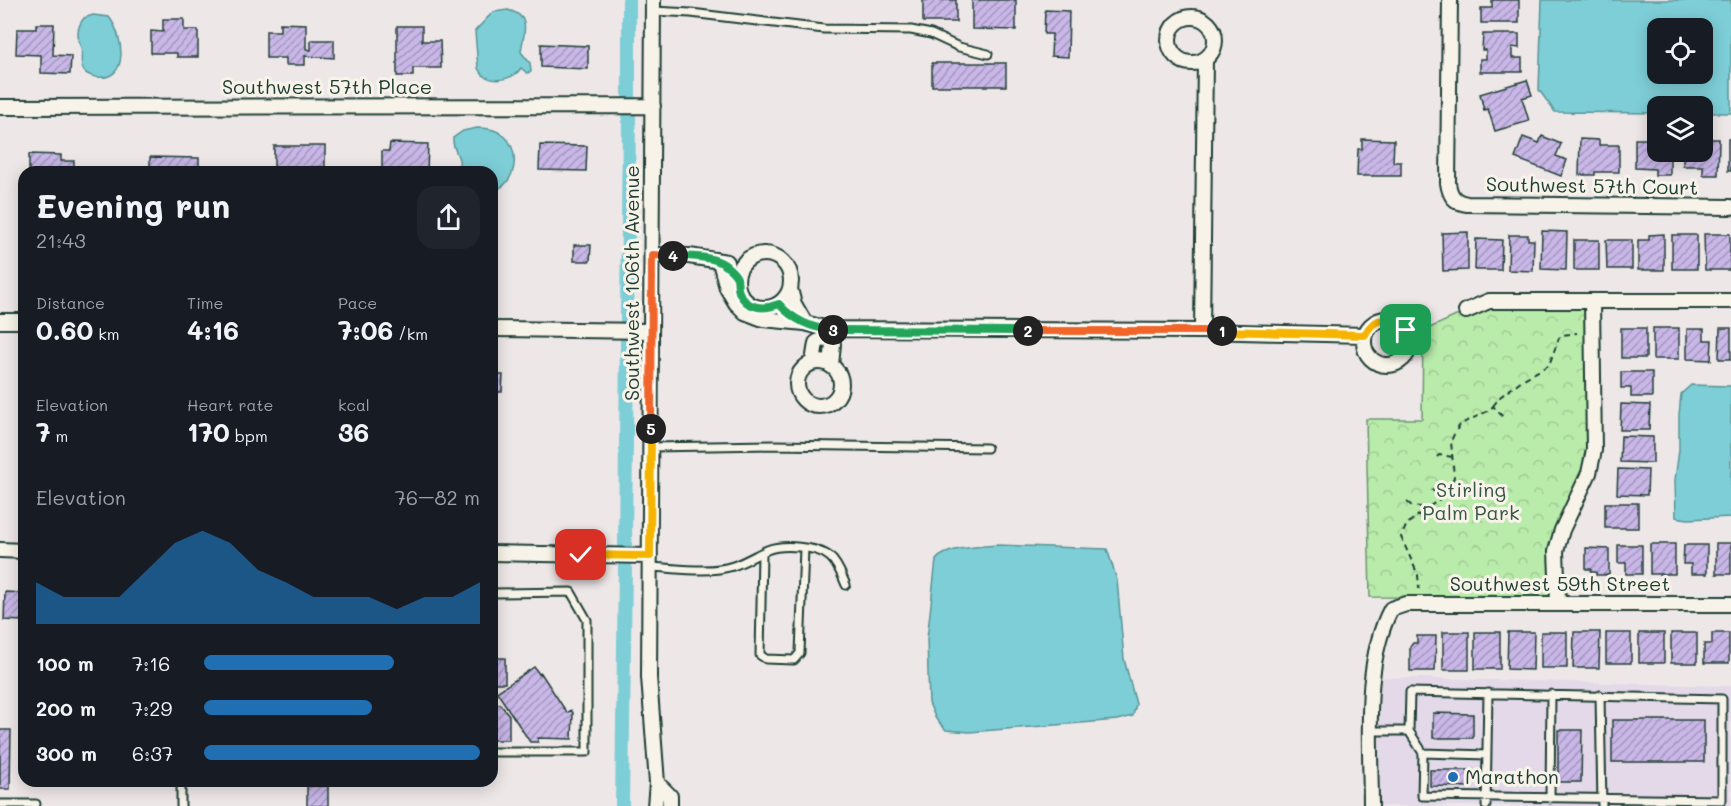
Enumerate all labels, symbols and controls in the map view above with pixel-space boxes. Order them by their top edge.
map controls [1647,18,1713,162]
button: locate [1647,18,1713,84]
street label: Southwest 57th Place [222,73,432,99]
button: layers [1647,96,1713,162]
street label: Southwest 106th Avenue [618,165,644,401]
street label: Southwest 57th Court [1486,170,1698,200]
text: Evening run [36,183,230,226]
button: share [417,186,480,249]
text: 21:43 [36,227,86,253]
pin: 4 [658,241,688,271]
text: 4 [668,245,678,266]
text: Distance [36,292,105,313]
text: Time [187,292,223,313]
text: Pace [338,292,377,313]
pin [1380,304,1431,355]
text: 0.60 [36,313,93,347]
text: 4:16 [187,313,239,347]
text: 7:06 [338,313,393,347]
icon: arrive [1389,313,1422,346]
pin: 3 [818,315,848,345]
pin: 2 [1013,316,1043,346]
pin: 1 [1207,316,1237,346]
text: 3 [828,319,838,340]
text: 2 [1024,320,1032,341]
text: 1 [1218,320,1226,341]
text: km [93,323,120,344]
text: /km [393,323,428,344]
text: Elevation [36,394,108,415]
text: Heart rate [187,394,273,415]
text: kcal [338,394,370,415]
pin: 5 [636,414,666,444]
text: 7 [36,415,50,449]
text: 170 [187,415,230,449]
text: 36 [338,415,369,449]
text: 5 [646,418,656,439]
text: m [50,425,68,446]
text: bpm [230,425,268,446]
park label: Stirling Palm Park [1422,476,1520,525]
text: Elevation [36,484,126,510]
text: 76–82 m [395,484,480,510]
pin [555,529,606,580]
icon: check [564,538,597,571]
street label: Southwest 59th Street [1450,570,1670,596]
text: 100 m [36,650,94,676]
text: 7:16 [132,650,170,676]
text: 200 m [36,695,96,721]
text: 7:29 [132,695,172,721]
text: 300 m [36,740,97,766]
text: 6:37 [132,740,173,766]
place label: Marathon [1465,763,1559,789]
marker: Marathon [1446,770,1460,784]

